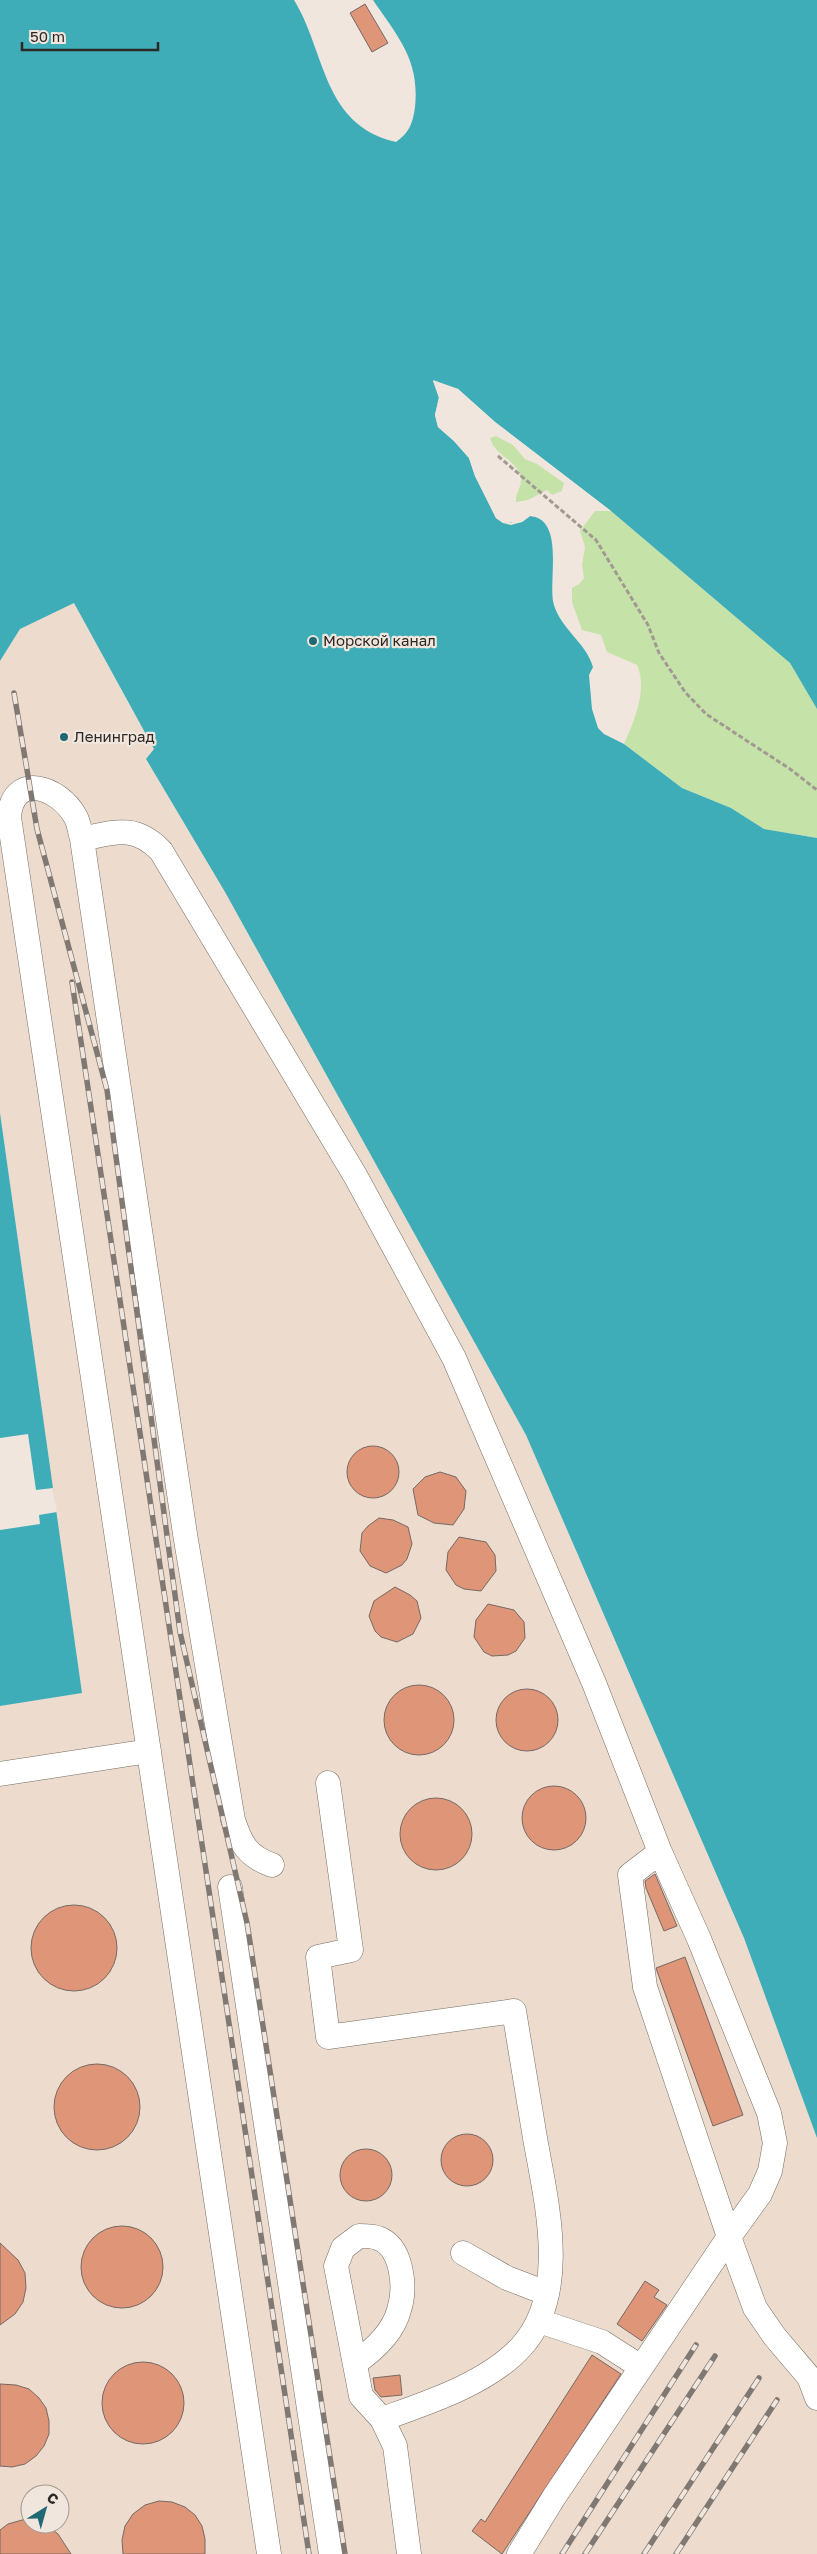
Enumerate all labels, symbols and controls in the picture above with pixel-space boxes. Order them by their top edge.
scale bar [22,20,159,52]
text: 50 m [30,27,65,45]
place label: Морской канал [323,631,436,649]
marker: Морской канал [307,635,319,647]
place label: Ленинград [74,727,155,745]
marker: Ленинград [58,731,70,743]
north arrow [20,2484,70,2534]
text: С [44,2488,62,2508]

